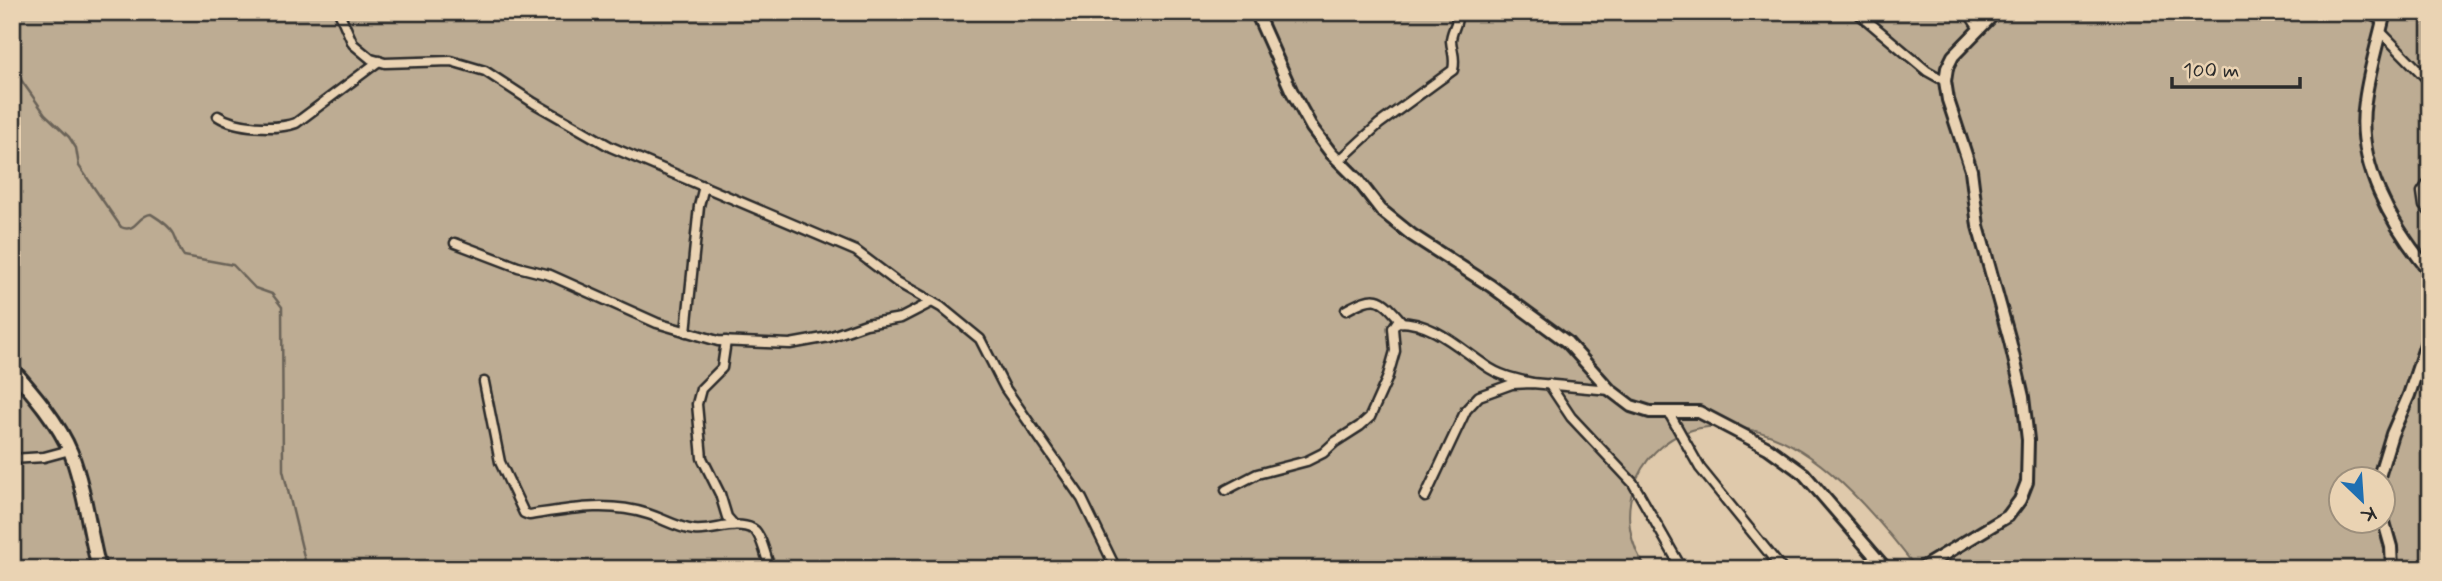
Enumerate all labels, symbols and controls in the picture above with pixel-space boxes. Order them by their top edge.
scale bar [2172,46,2300,90]
text: 100 m [2183,57,2239,85]
north arrow [2326,466,2396,536]
text: K [2357,500,2380,528]

